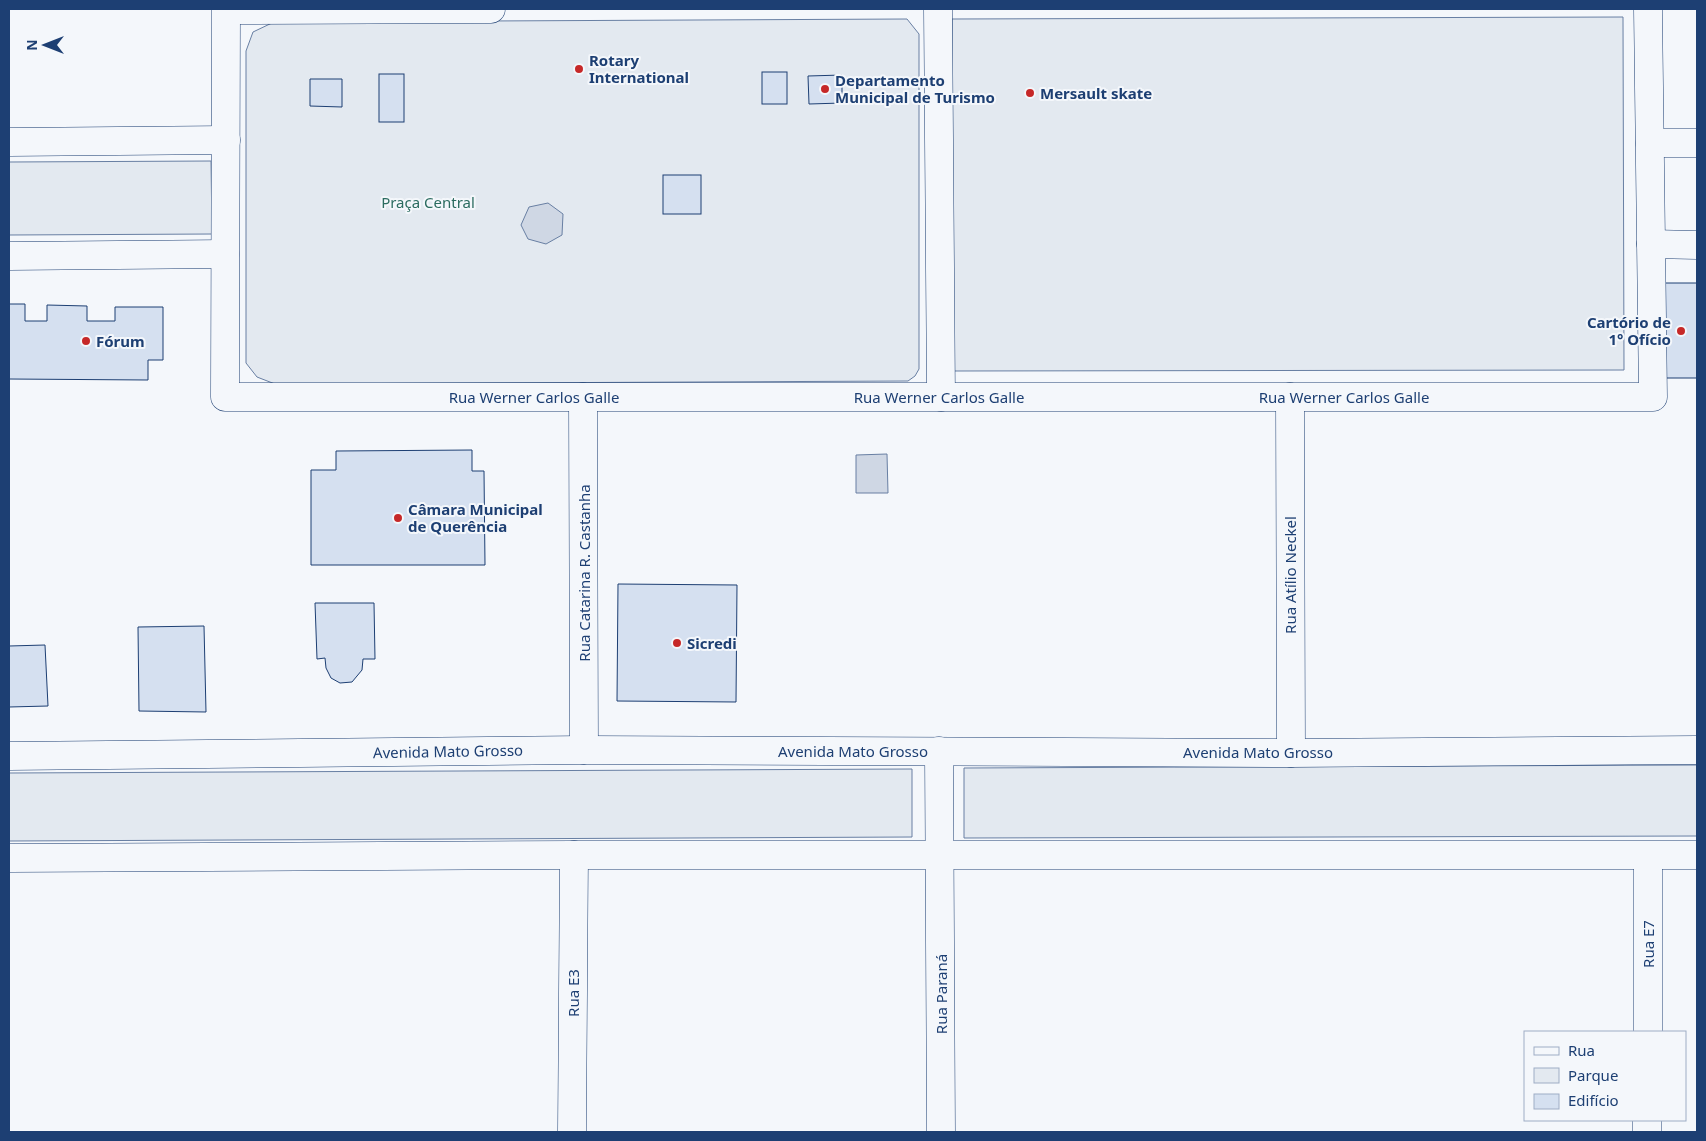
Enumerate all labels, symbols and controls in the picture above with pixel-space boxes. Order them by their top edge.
north arrow [20,20,70,70]
text: N [22,39,41,51]
place label: Rotary International [589,50,689,87]
marker: Rotary International [573,63,585,75]
place label: Departamento Municipal de Turismo [835,70,995,107]
marker: Departamento Municipal de Turismo [819,83,831,95]
place label: Mersault skate [1040,83,1152,103]
marker: Mersault skate [1024,87,1036,99]
park label: Praça Central [381,192,475,212]
place label: Cartório de 1° Ofício [1587,312,1671,349]
marker: Cartório de 1° Ofício [1675,325,1687,337]
place label: Fórum [96,331,145,351]
marker: Fórum [80,335,92,347]
street label: Rua Werner Carlos Galle [449,387,619,407]
street label: Rua Werner Carlos Galle [854,387,1024,407]
street label: Rua Werner Carlos Galle [1259,387,1429,407]
street label: Rua Catarina R. Castanha [574,484,594,662]
place label: Câmara Municipal de Querência [408,499,543,536]
marker: Câmara Municipal de Querência [392,512,404,524]
street label: Rua Atílio Neckel [1280,516,1300,634]
place label: Sicredi [687,633,737,653]
marker: Sicredi [671,637,683,649]
street label: Avenida Mato Grosso [373,740,523,762]
street label: Avenida Mato Grosso [778,741,928,761]
street label: Avenida Mato Grosso [1183,742,1333,762]
street label: Rua E7 [1638,920,1658,968]
street label: Rua Paraná [931,954,951,1034]
street label: Rua E3 [563,969,583,1017]
legend [1524,1031,1686,1121]
text: Rua [1568,1040,1595,1060]
text: Parque [1568,1065,1618,1085]
text: Edifício [1568,1090,1619,1110]

